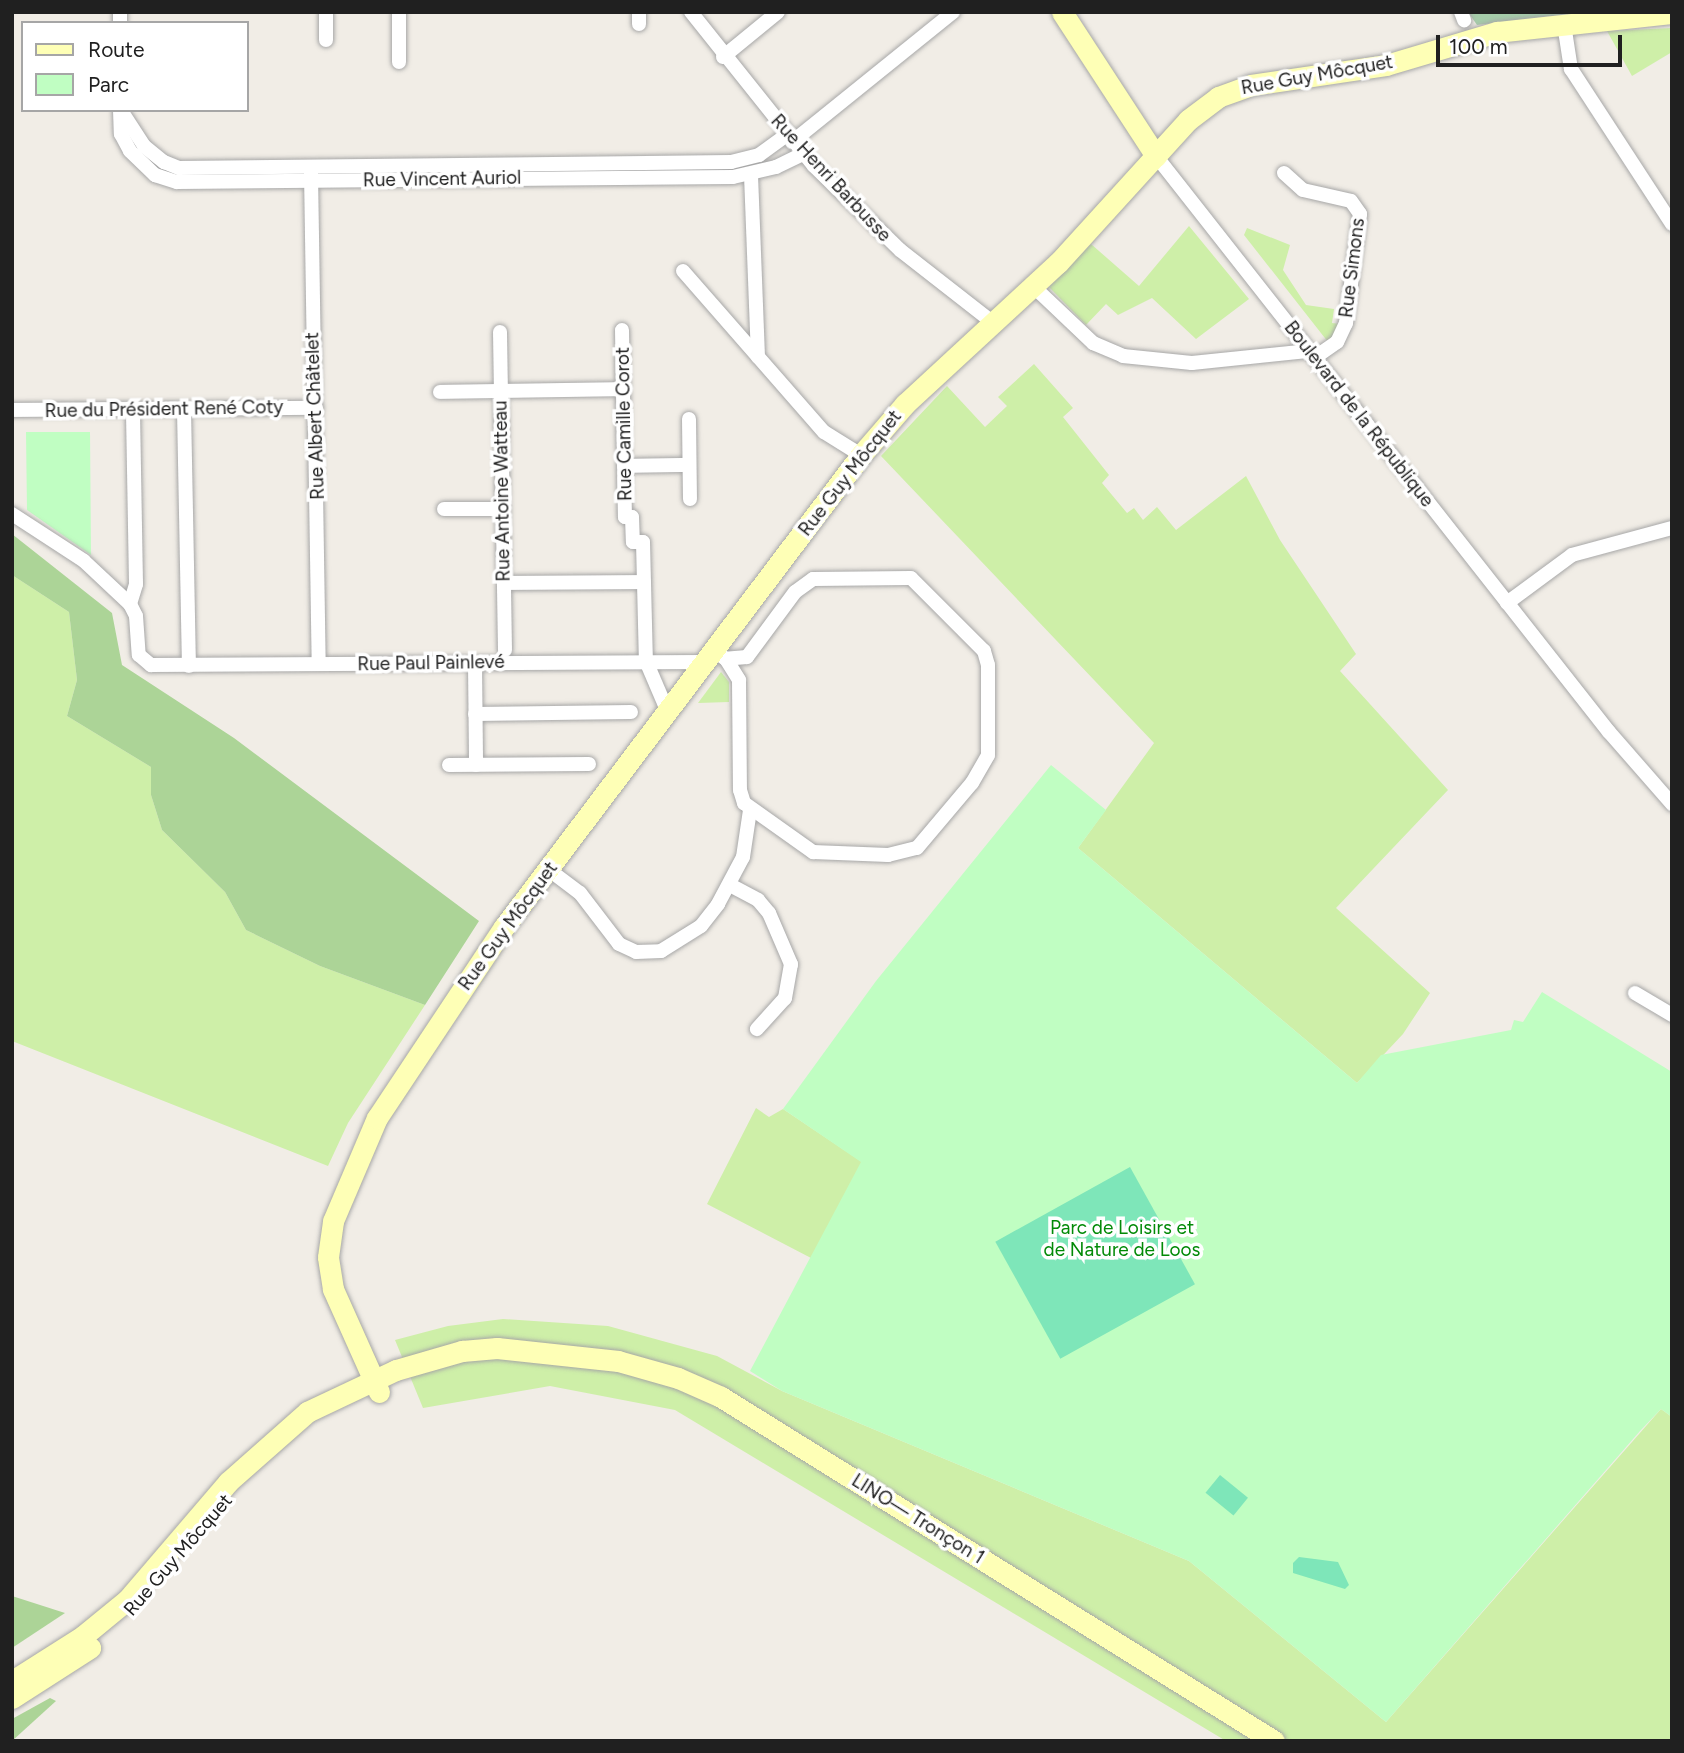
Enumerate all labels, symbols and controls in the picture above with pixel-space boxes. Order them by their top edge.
legend [21,21,248,112]
scale bar [1439,21,1624,65]
text: 100 m [1449,34,1508,59]
text: Route [88,37,144,62]
street label: Rue Guy Môcquet [1239,50,1395,100]
text: Parc [88,72,129,97]
street label: Rue Henri Barbusse [766,110,896,246]
street label: Rue Vincent Auriol [363,166,521,192]
street label: Rue Simons [1335,217,1369,319]
street label: Boulevard de la République [1279,316,1439,512]
street label: Rue Albert Châtelet [301,332,329,500]
street label: Rue Camille Corot [611,347,637,501]
street label: Rue du Président René Coty [44,396,284,422]
street label: Rue Antoine Watteau [489,400,515,582]
street label: Rue Guy Môcquet [794,405,906,541]
street label: Rue Paul Painlevé [357,650,505,676]
street label: Rue Guy Môcquet [454,857,562,995]
park label: Parc de Loisirs et de Nature de Loos [1044,1217,1200,1261]
street label: LINO— Tronçon 1 [847,1469,989,1569]
street label: Rue Guy Môcquet [119,1489,237,1621]

